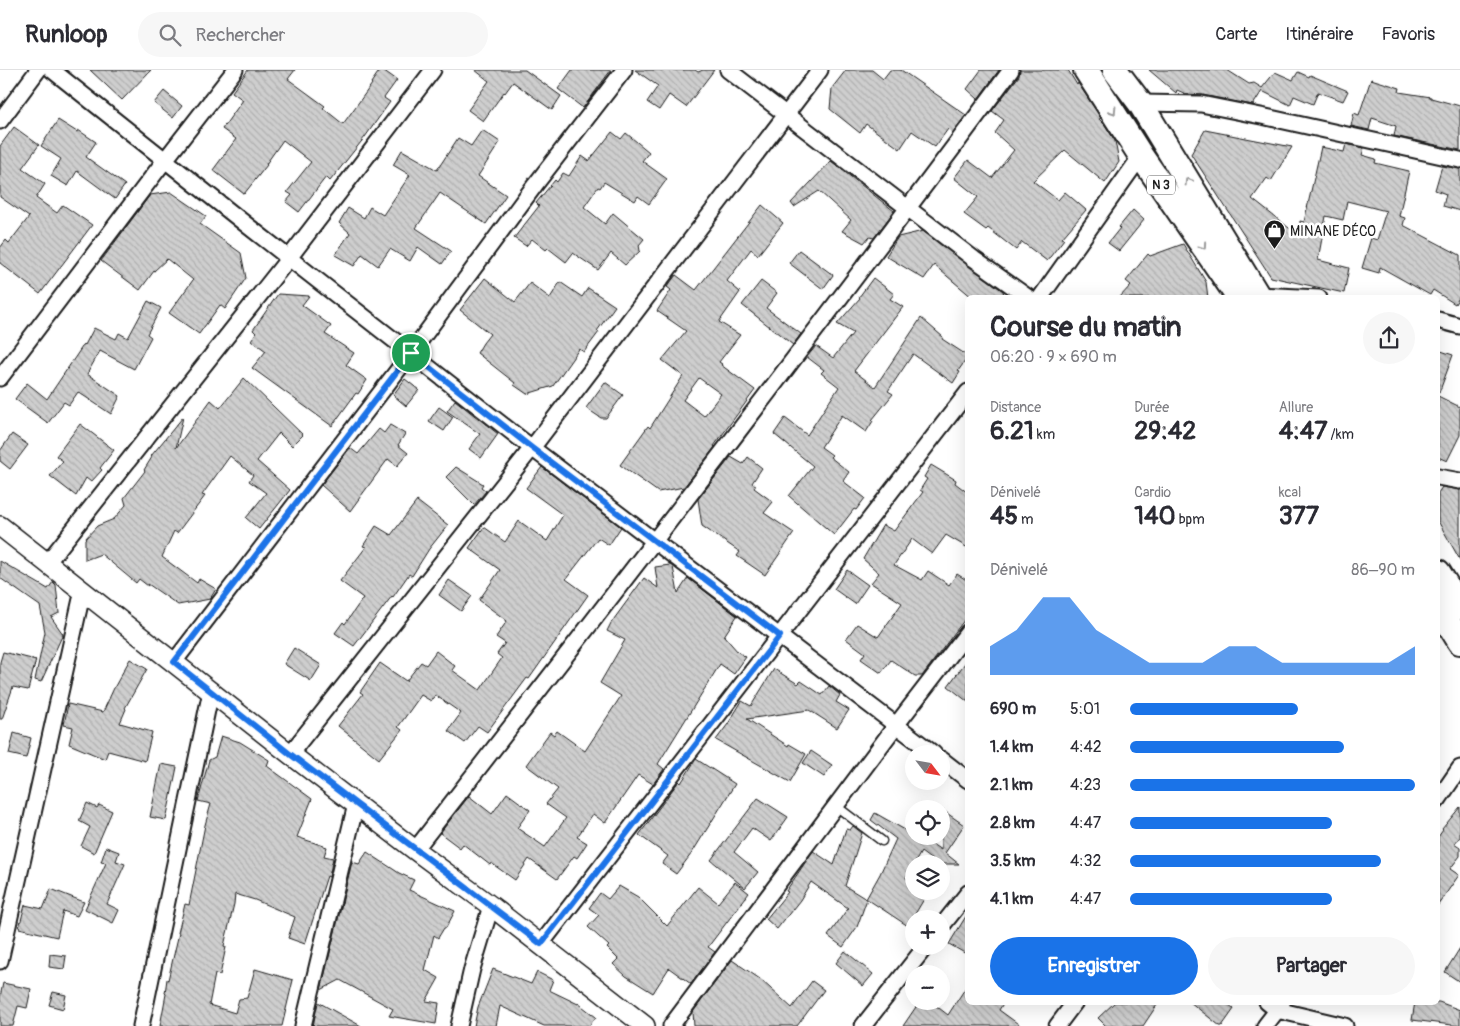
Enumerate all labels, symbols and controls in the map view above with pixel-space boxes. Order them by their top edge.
search box [138,12,488,57]
text: Runloop [25,20,108,49]
icon: search [156,21,184,49]
text: Rechercher [196,23,285,47]
text: Carte [1215,23,1257,46]
text: Itinéraire [1285,23,1353,46]
text: Favoris [1381,23,1435,46]
one-way arrow [1106,106,1116,115]
road number: N 3 [1147,176,1175,194]
one-way arrow [1185,178,1194,187]
shop icon: MINANE DÉCO [1262,219,1286,250]
place label: MINANE DÉCO [1290,222,1376,240]
one-way arrow [1197,240,1206,250]
text: Course du matin [990,310,1182,345]
button: share [1363,312,1415,364]
pin [390,332,432,374]
icon: arrive [397,339,425,367]
text: 06:20 · 9 × 690 m [990,347,1117,367]
text: Distance [990,399,1041,416]
text: Durée [1134,399,1169,416]
text: Allure [1279,399,1313,416]
text: 6.21 [990,416,1034,447]
text: 29:42 [1134,416,1196,447]
text: 4:47 [1279,416,1328,447]
text: km [1034,426,1055,443]
text: /km [1328,426,1354,443]
text: Dénivelé [990,484,1041,501]
text: Cardio [1134,484,1171,501]
text: kcal [1279,484,1301,501]
text: 45 [990,501,1018,532]
text: 140 [1134,501,1176,532]
text: 377 [1279,501,1319,532]
text: m [1018,511,1034,528]
text: bpm [1176,511,1205,528]
text: Dénivelé [990,560,1048,580]
text: 86–90 m [1351,560,1415,580]
text: 690 m [990,699,1036,719]
text: 5:01 [1070,699,1100,719]
text: 1.4 km [990,737,1033,757]
text: 4:42 [1070,737,1102,757]
north arrow [905,745,950,790]
map controls [905,745,950,1010]
text: 2.1 km [990,775,1033,795]
text: 4:23 [1070,775,1101,795]
button: locate [905,800,950,845]
text: 2.8 km [990,813,1035,833]
text: 4:47 [1070,813,1101,833]
text: 3.5 km [990,851,1035,871]
text: 4:32 [1070,851,1101,871]
button: layers [905,855,950,900]
text: 4.1 km [990,889,1033,909]
text: 4:47 [1070,889,1101,909]
button: + [905,910,950,955]
button: Enregistrer [990,937,1198,995]
button: Partager [1208,937,1415,995]
button: − [905,965,950,1010]

